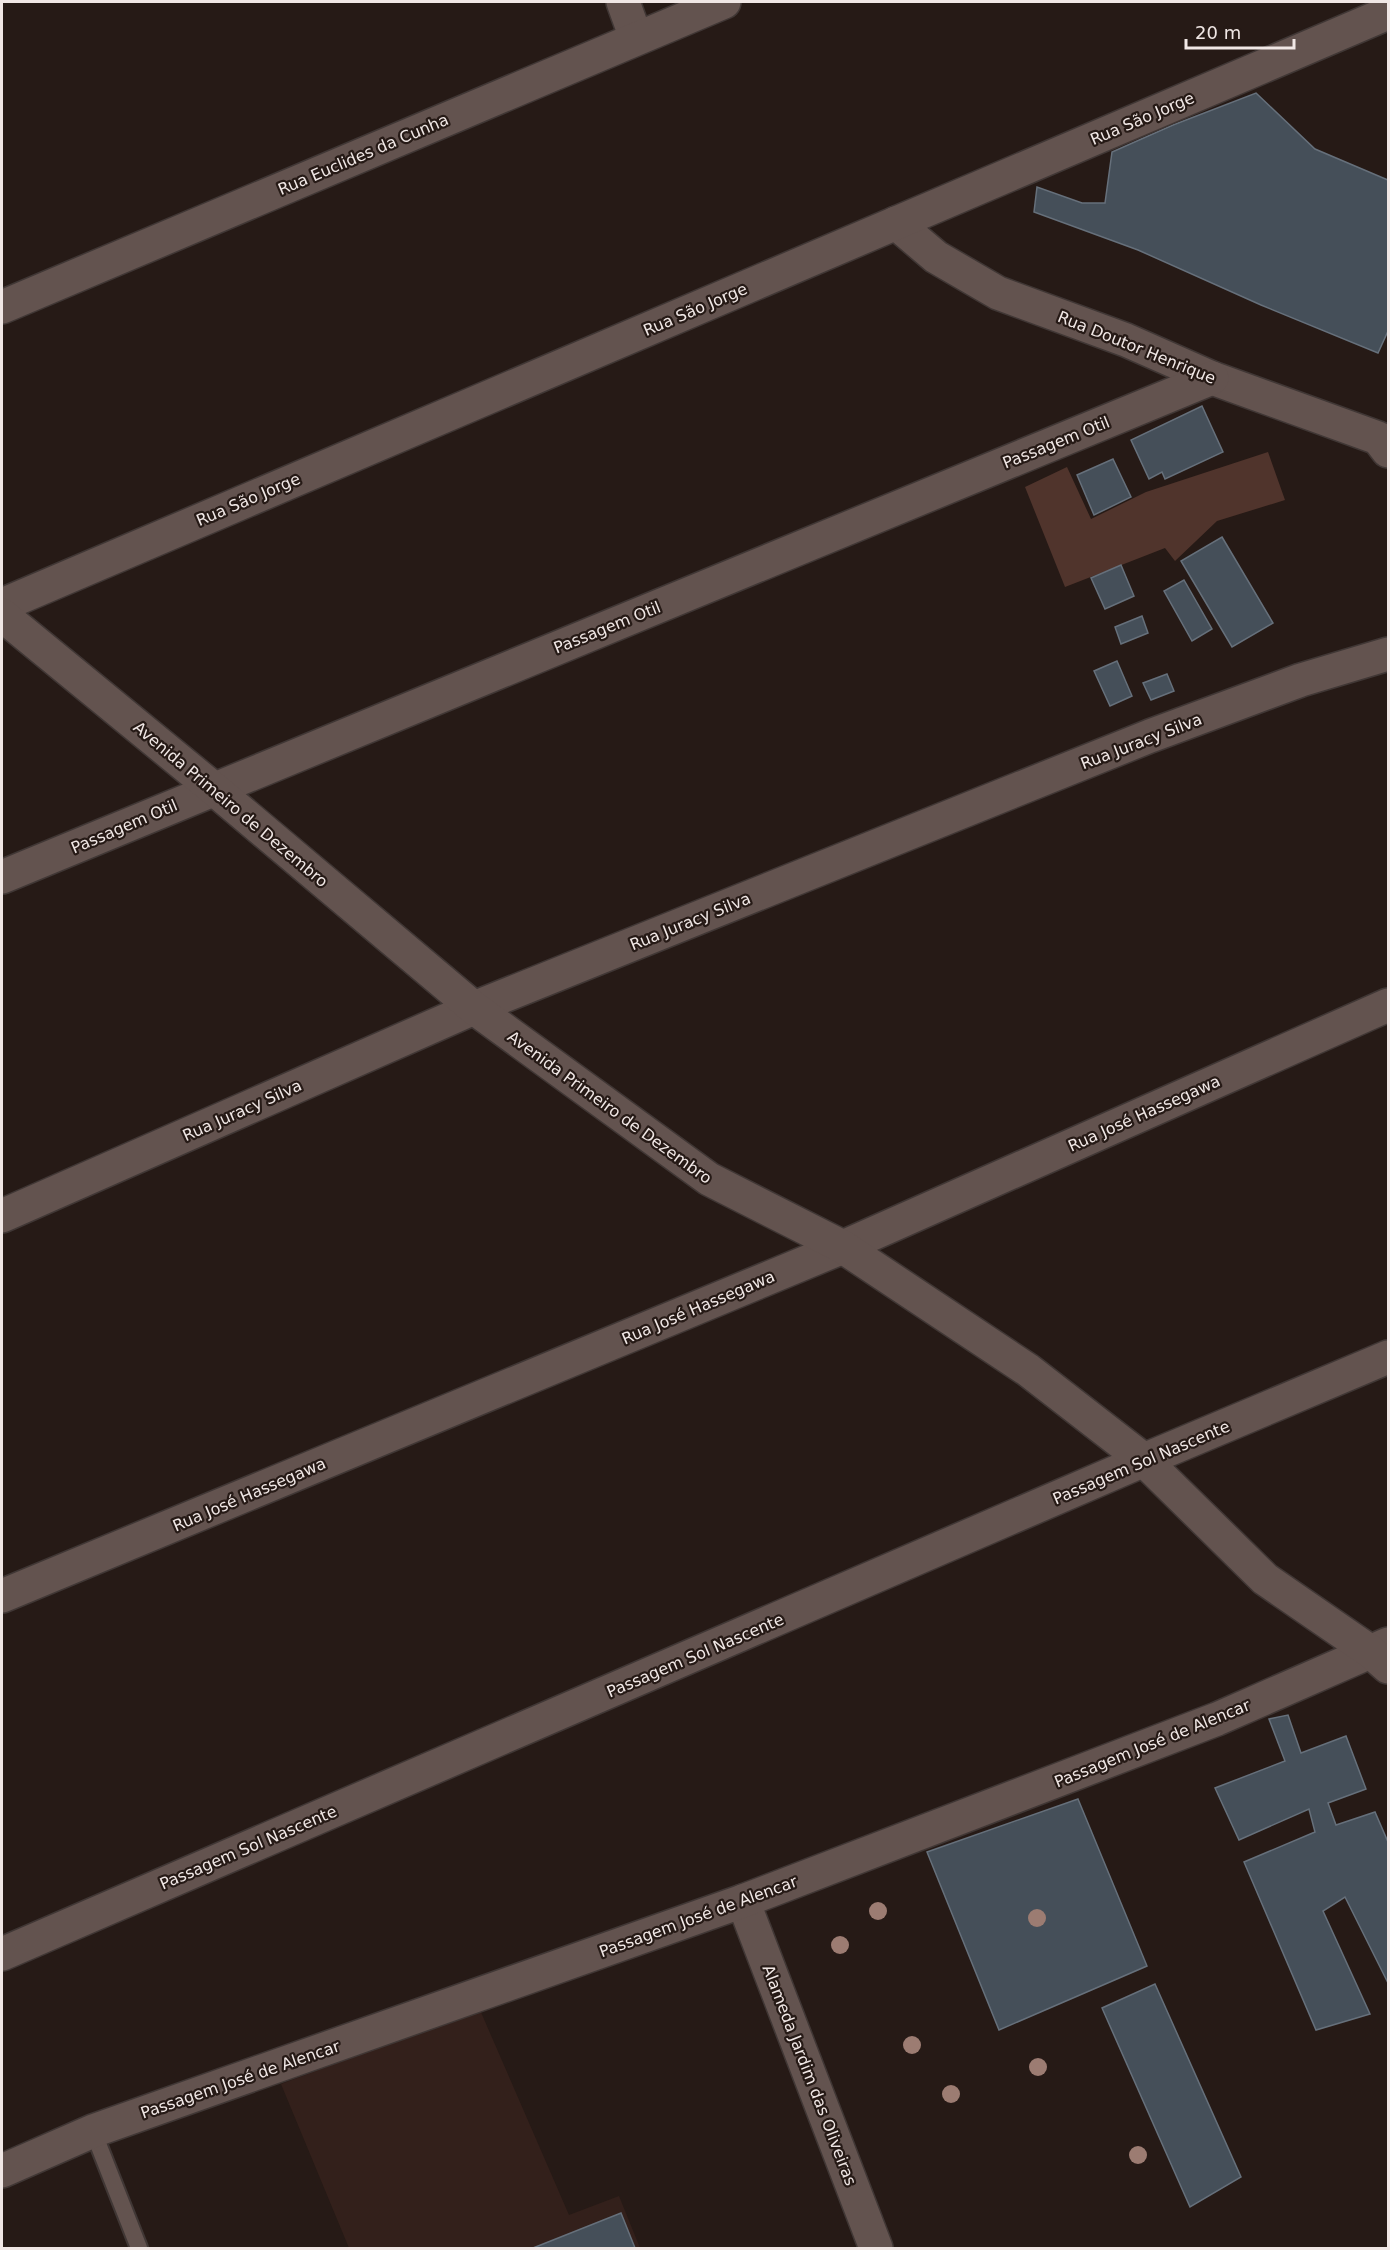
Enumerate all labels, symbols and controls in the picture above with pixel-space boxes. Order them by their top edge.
scale bar [1186,12,1294,50]
text: 20 m [1195,22,1241,43]
street label: Rua São Jorge [1087,88,1197,149]
street label: Rua Euclides da Cunha [275,110,451,199]
street label: Rua São Jorge [640,279,750,340]
street label: Rua Doutor Henrique [1055,307,1219,388]
street label: Passagem Otil [1000,412,1112,473]
street label: Rua São Jorge [193,469,303,530]
street label: Passagem Otil [551,597,663,658]
street label: Rua Juracy Silva [1078,710,1204,773]
street label: Avenida Primeiro de Dezembro [130,718,332,891]
street label: Passagem Otil [68,796,180,857]
street label: Rua Juracy Silva [627,889,753,954]
street label: Avenida Primeiro de Dezembro [504,1027,715,1188]
street label: Rua José Hassegawa [1065,1071,1223,1156]
street label: Rua Juracy Silva [180,1076,305,1145]
street label: Rua José Hassegawa [619,1267,778,1348]
street label: Passagem Sol Nascente [1050,1417,1233,1508]
street label: Rua José Hassegawa [170,1454,329,1535]
street label: Passagem Sol Nascente [604,1610,787,1701]
street label: Passagem José de Alencar [1052,1695,1253,1791]
street label: Passagem Sol Nascente [157,1802,340,1893]
street label: Passagem José de Alencar [597,1872,800,1961]
street label: Alameda Jardim das Oliveiras [759,1962,861,2188]
street label: Passagem José de Alencar [138,2036,343,2123]

